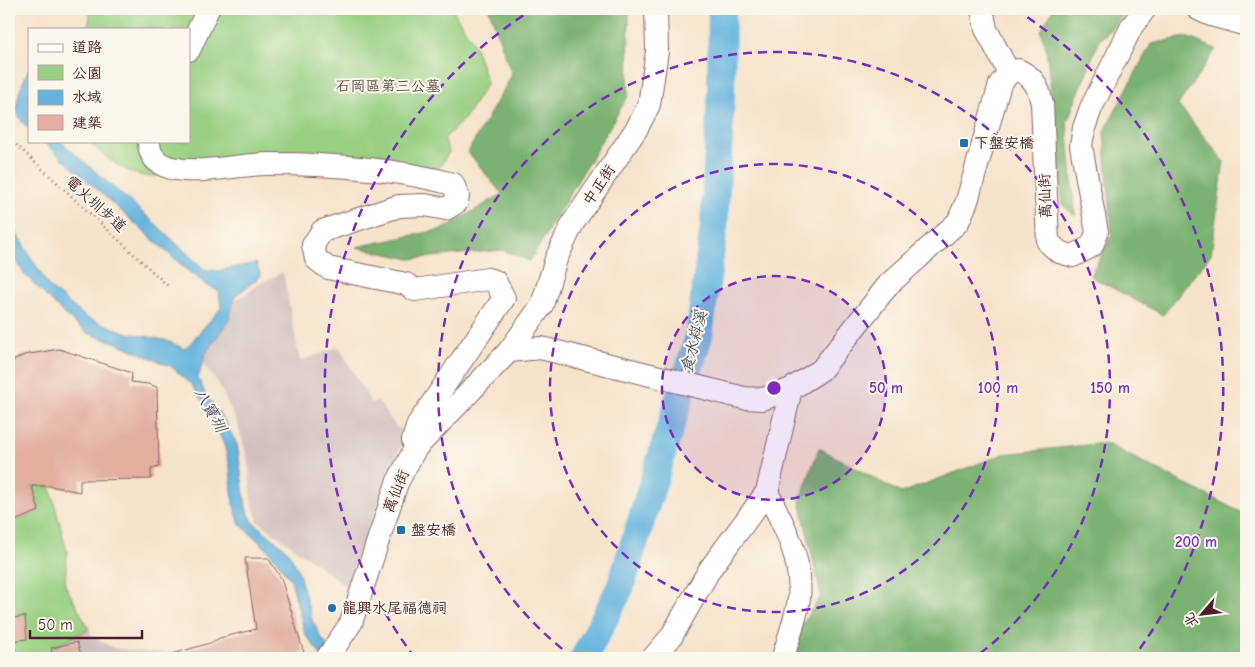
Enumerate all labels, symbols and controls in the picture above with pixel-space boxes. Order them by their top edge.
legend [28,28,190,142]
text: 道路 [72,38,102,56]
text: 公園 [72,64,102,82]
park label: 石岡區第三公墓 [335,77,441,95]
text: 水域 [72,88,102,106]
text: 建築 [72,114,102,132]
place label: 下盤安橋 [974,134,1034,152]
marker: 下盤安橋 [958,137,970,149]
street label: 中正街 [579,161,619,209]
street label: 電火圳步道 [62,172,130,236]
street label: 萬仙街 [1035,173,1055,219]
water label: 食水嵙溪 [678,308,711,375]
centre of rings [765,379,783,397]
text: 50 m [869,379,903,397]
text: 100 m [978,379,1018,397]
text: 150 m [1090,379,1130,397]
water label: 八寶圳 [190,385,231,437]
street label: 萬仙街 [379,467,413,515]
place label: 盤安橋 [411,521,456,539]
marker: 盤安橋 [395,524,407,536]
text: 200 m [1175,533,1217,551]
north arrow [1178,590,1228,640]
place label: 龍興水尾福德祠 [342,599,447,617]
marker: 龍興水尾福德祠 [326,602,338,614]
scale bar [30,607,142,639]
text: 北 [1180,610,1202,630]
text: 50 m [38,616,73,634]

